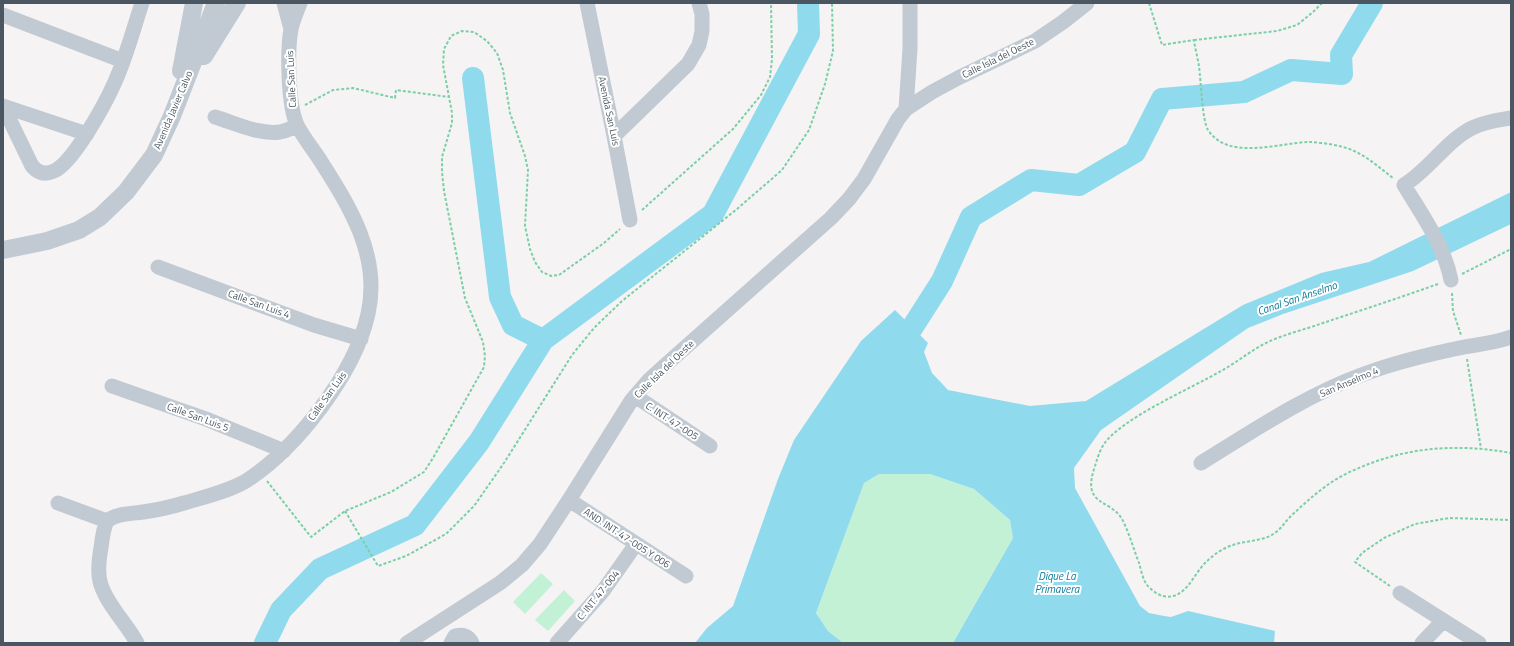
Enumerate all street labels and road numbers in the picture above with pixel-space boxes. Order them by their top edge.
street label: Calle Isla del Oeste [959,34,1037,82]
street label: Calle San Luis [282,50,300,108]
street label: Avenida Javier Calvo [150,68,196,152]
street label: Avenida San Luis [594,75,624,147]
street label: Calle San Luis 4 [226,286,292,322]
street label: Calle Isla del Oeste [630,336,698,402]
street label: San Anselmo 4 [1317,363,1381,401]
street label: Calle San Luis [304,368,350,424]
street label: C. INT. 47-005 [643,398,702,444]
street label: Calle San Luis 5 [165,399,231,435]
street label: AND. INT. 47-005 Y 006 [581,504,674,572]
street label: C. INT. 47-004 [573,567,623,623]

